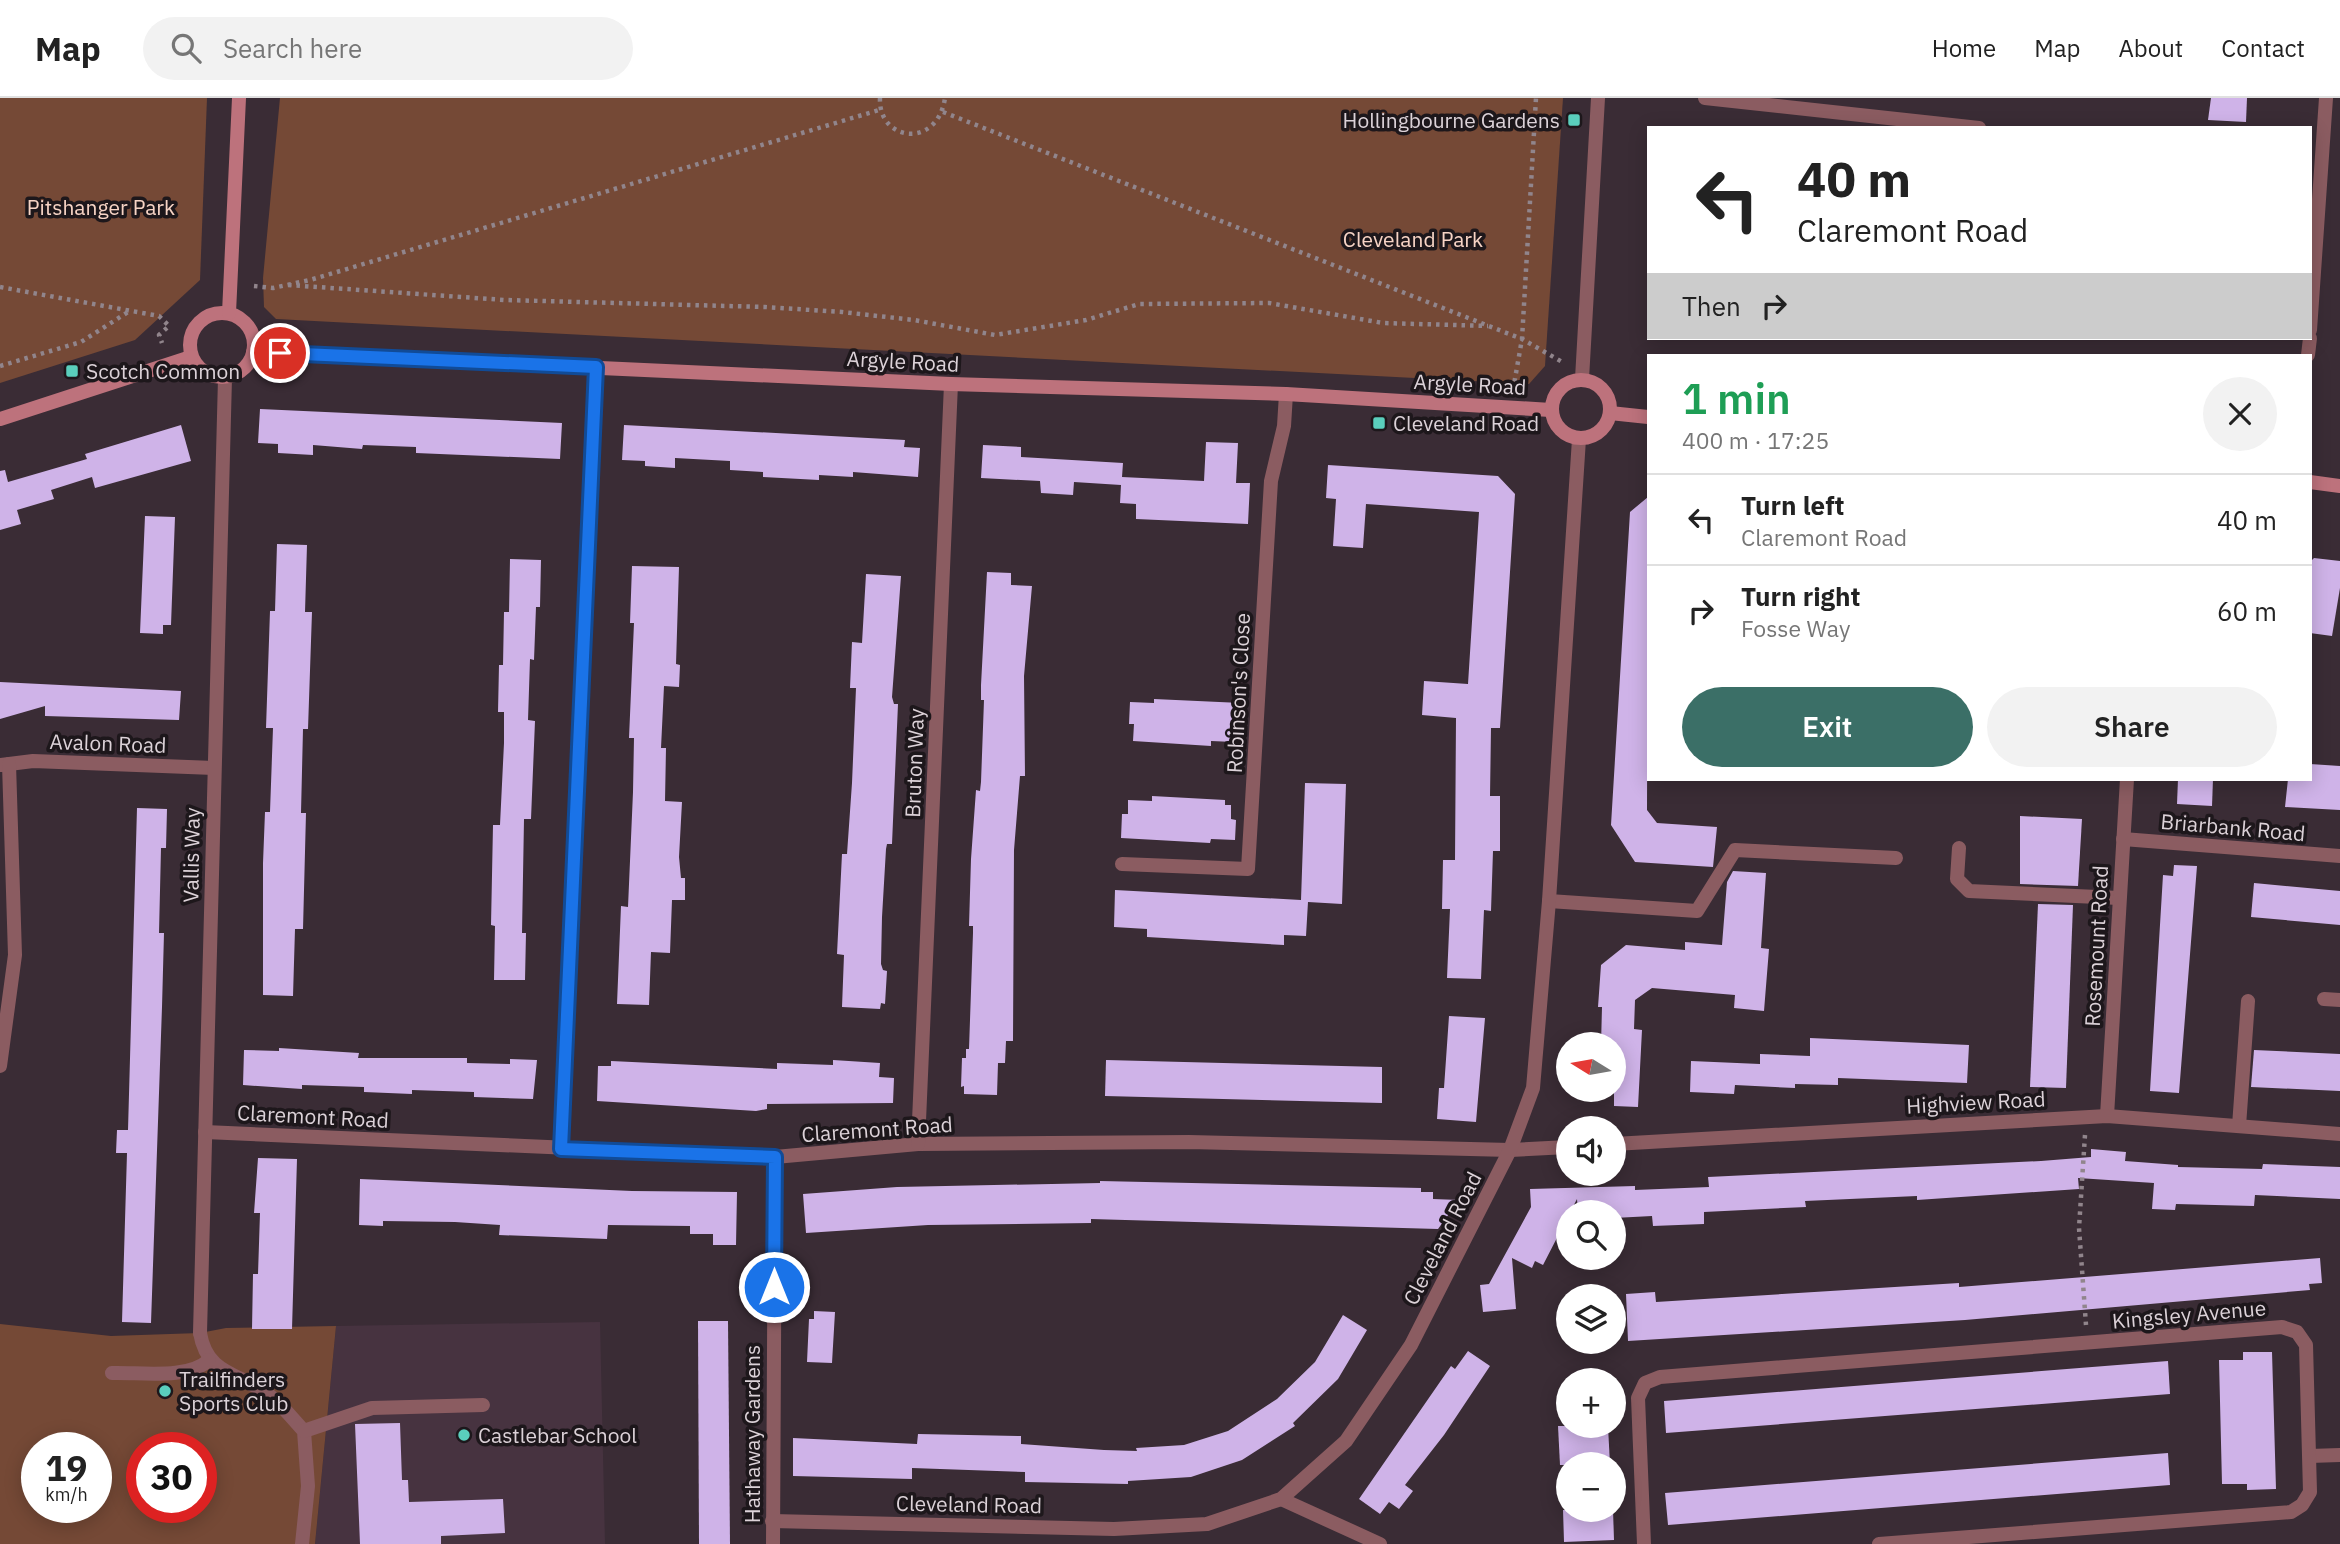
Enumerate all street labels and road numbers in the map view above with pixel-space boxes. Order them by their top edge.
street label: Argyle Road [846,344,960,378]
street label: Argyle Road [1413,367,1527,401]
street label: Robinson's Close [1220,612,1256,774]
street label: Bruton Way [898,707,930,818]
street label: Avalon Road [49,727,167,759]
street label: Vallis Way [176,807,206,903]
street label: Briarbank Road [2159,807,2307,847]
street label: Rosemount Road [2078,865,2114,1027]
street label: Highview Road [1906,1084,2046,1120]
street label: Claremont Road [237,1098,389,1134]
street label: Claremont Road [800,1110,954,1148]
street label: Cleveland Road [1396,1167,1488,1309]
street label: Kingsley Avenue [2111,1293,2267,1335]
street label: Hathaway Gardens [738,1345,766,1523]
street label: Cleveland Road [896,1489,1042,1519]

